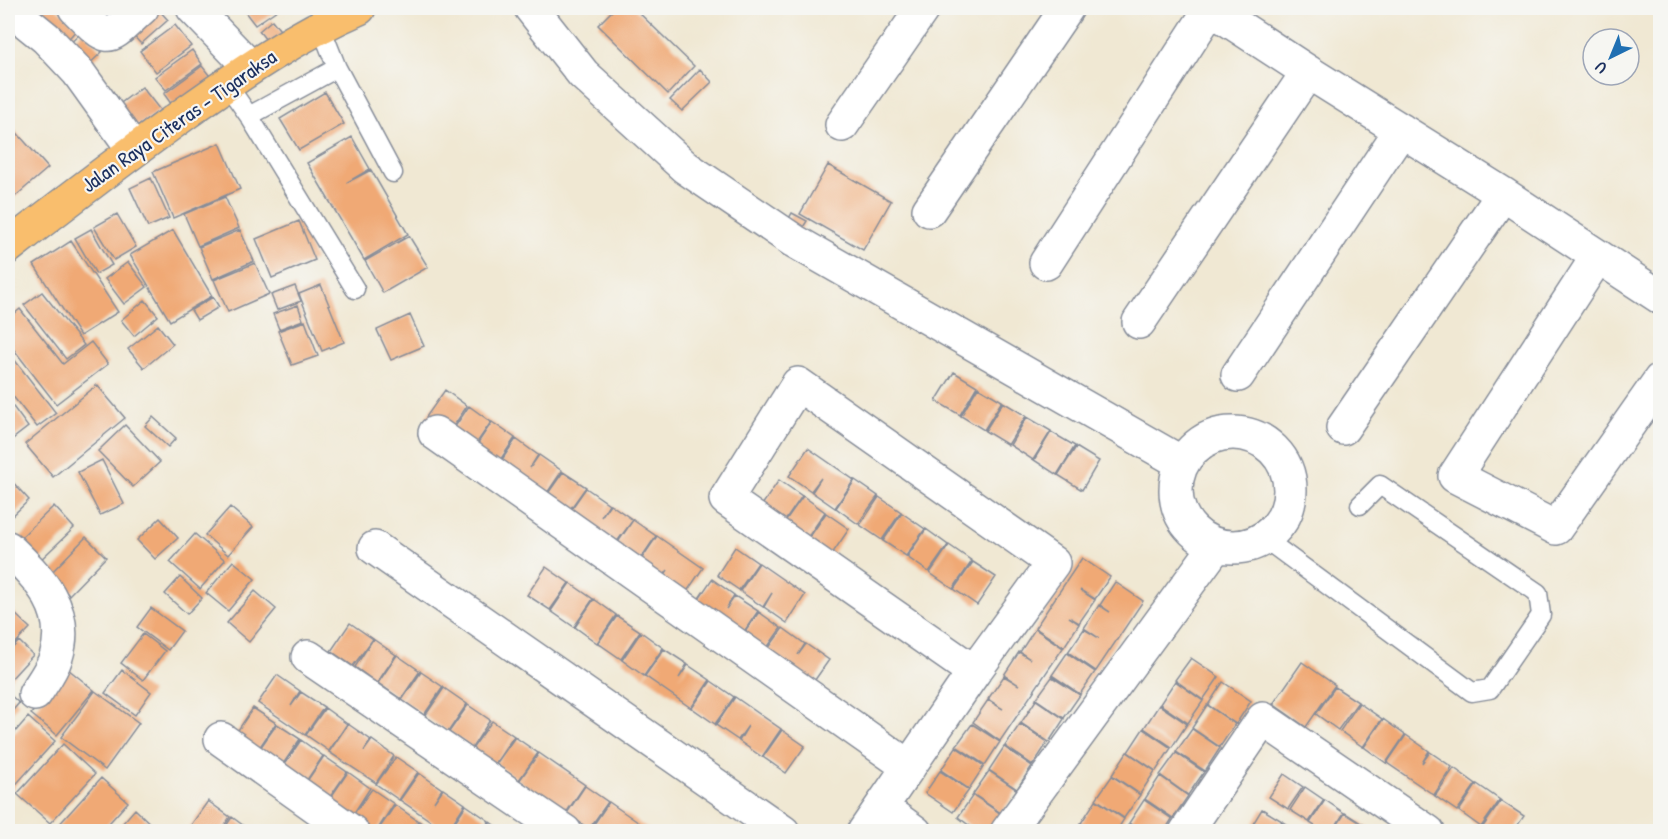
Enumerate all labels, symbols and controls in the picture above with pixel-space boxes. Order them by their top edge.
north arrow [1581,27,1641,87]
street label: Jalan Raya Citeras - Tigaraksa [76,42,282,199]
text: U [1590,57,1611,79]

